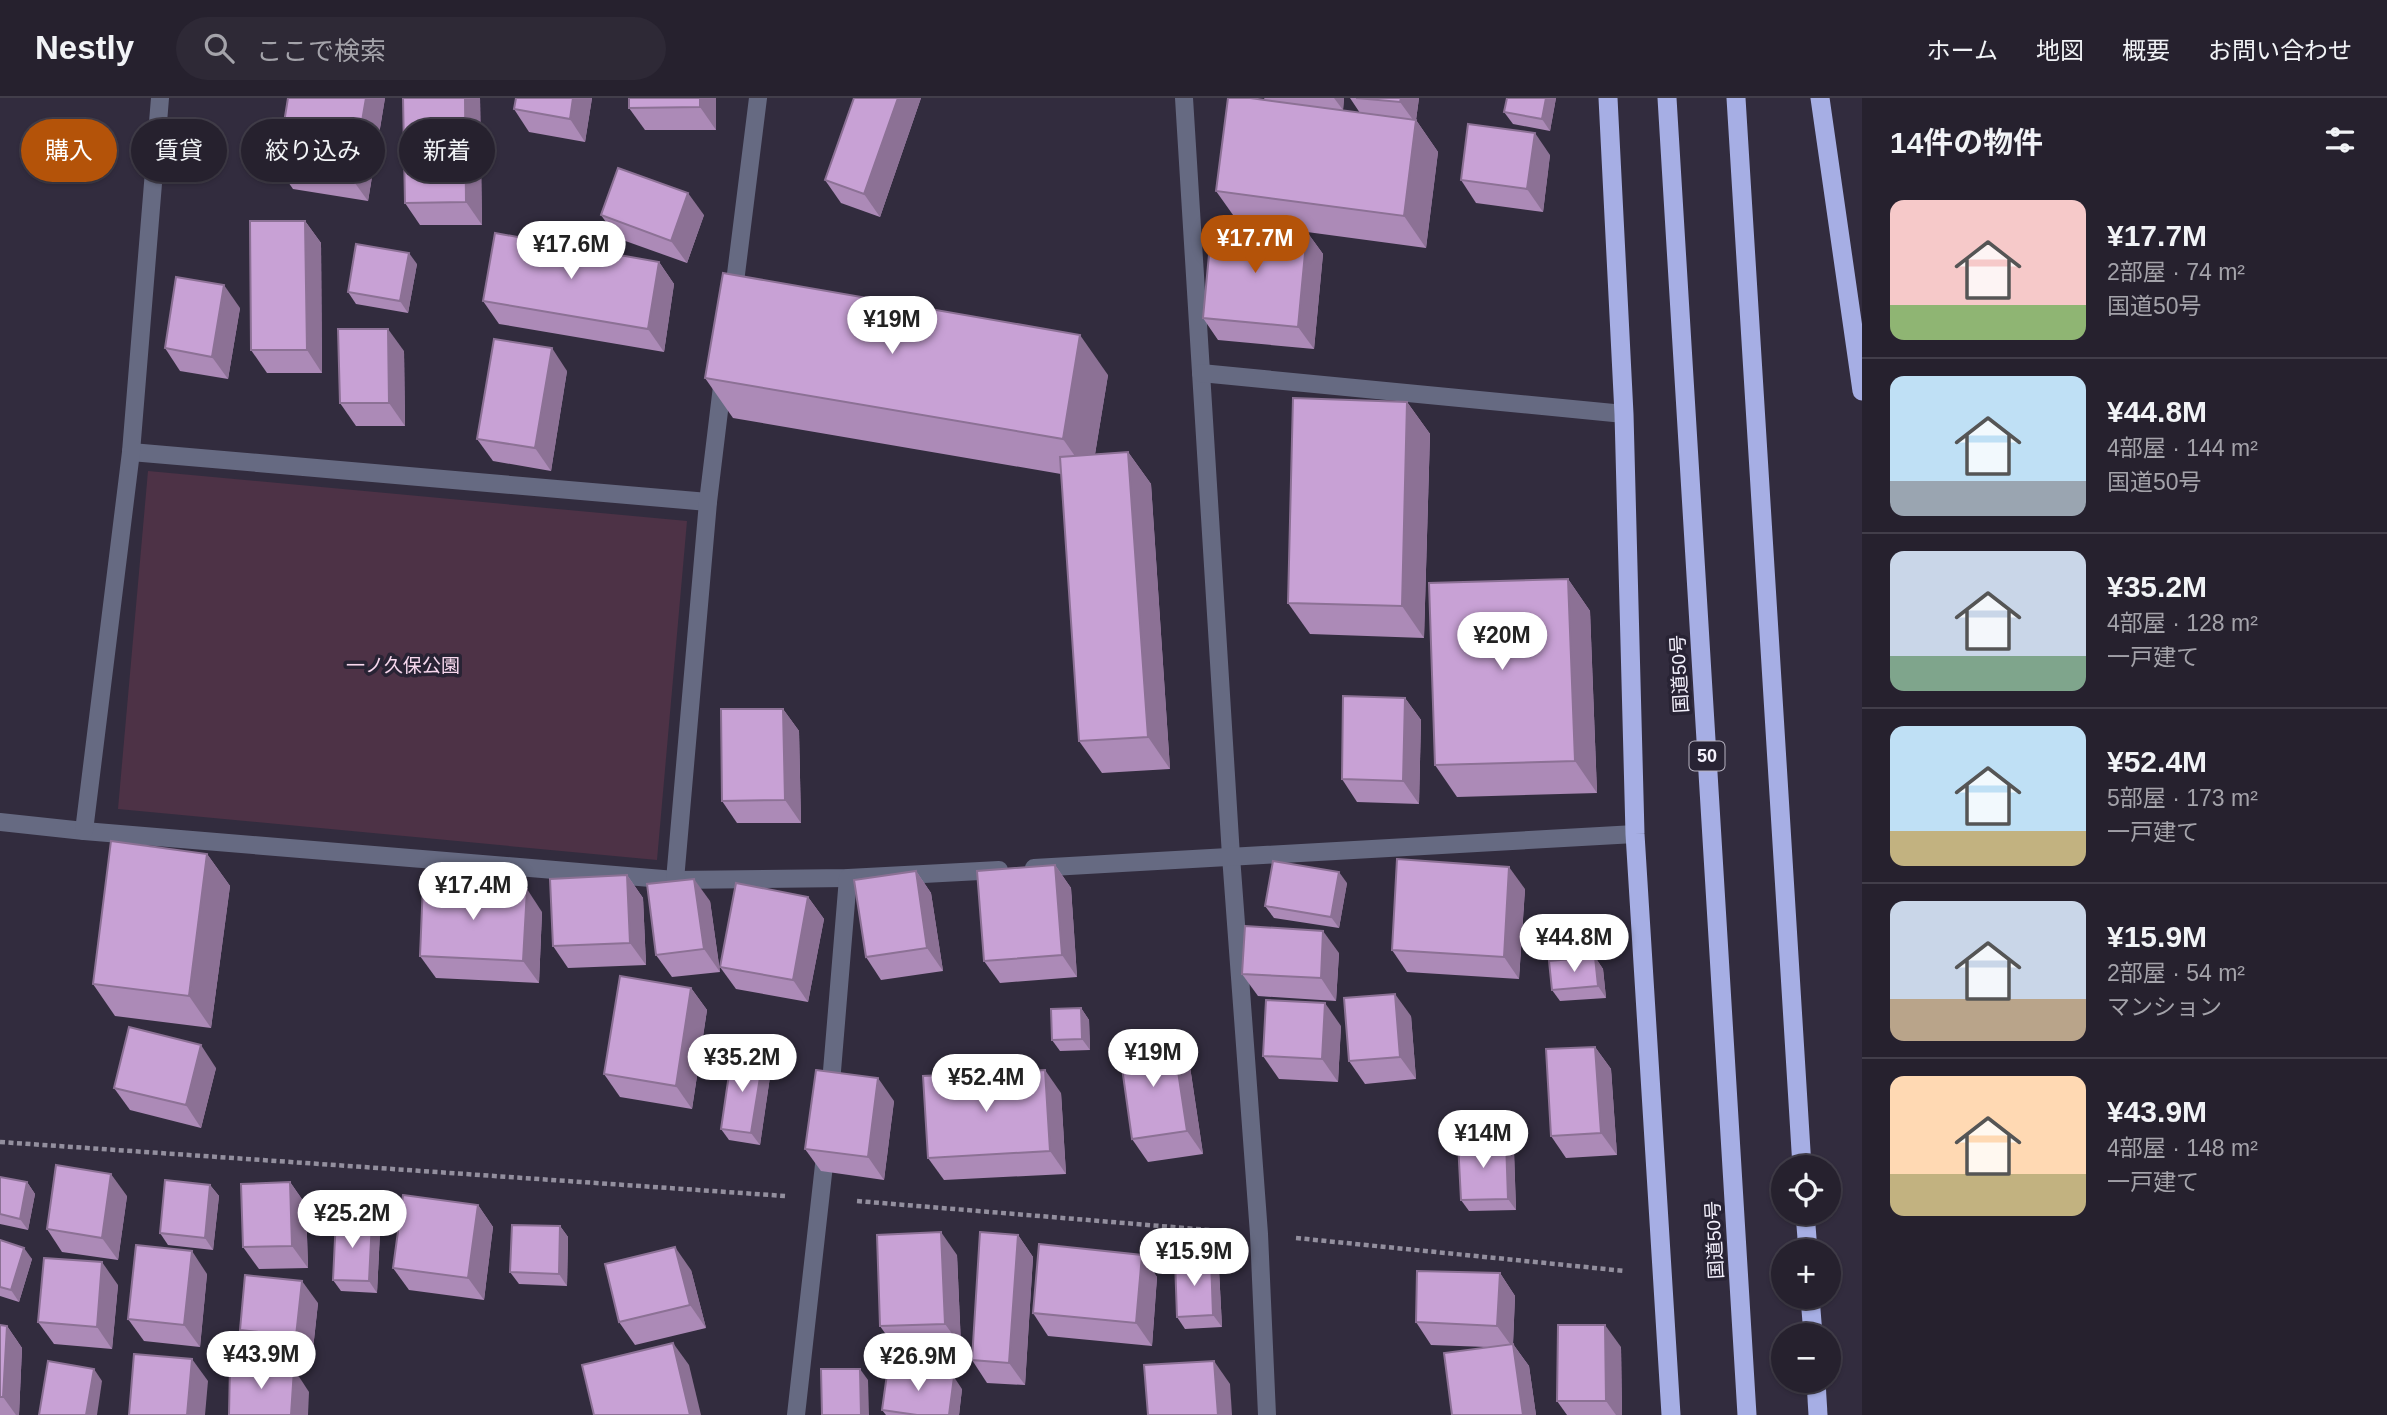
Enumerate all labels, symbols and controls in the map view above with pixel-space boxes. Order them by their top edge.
search box [176,17,666,80]
text: Nestly [35,29,134,66]
icon: search [200,29,238,67]
text: ここで検索 [256,36,386,66]
text: ホーム [1927,37,1998,64]
text: 地図 [2036,37,2084,64]
text: 概要 [2122,37,2170,64]
text: お問い合わせ [2208,37,2352,64]
chip: 購入 [21,119,117,182]
chip: 賃貸 [131,119,227,182]
chip: 絞り込み [241,119,385,182]
chip: 新着 [399,119,495,182]
icon: filters [2321,121,2359,159]
text: 14件の物件 [1890,126,2043,159]
pin: ¥17.7M [1198,216,1312,275]
text: ¥17.7M [2107,219,2207,252]
pin: ¥17.6M [514,222,628,281]
text: ¥17.7M [1217,225,1293,251]
icon: home [1946,228,2030,312]
text: ¥17.6M [533,231,609,257]
text: 2部屋 · 74 m² [2107,259,2245,285]
text: 国道50号 [2107,293,2202,319]
pin: ¥19M [851,296,933,356]
text: ¥19M [863,306,921,332]
text: ¥44.8M [2107,395,2207,428]
icon: home [1946,404,2030,488]
text: 4部屋 · 144 m² [2107,435,2258,461]
text: 国道50号 [2107,469,2202,495]
text: ¥35.2M [2107,570,2207,603]
icon: home [1946,579,2030,663]
text: 4部屋 · 128 m² [2107,610,2258,636]
pin: ¥20M [1461,612,1543,672]
text: ¥20M [1473,622,1531,648]
street label: 国道50号 [1667,634,1692,714]
text: 一戸建て [2107,644,2199,670]
park label: 一ノ久保公園 [346,655,460,676]
road number: 50 [1690,742,1724,770]
text: ¥52.4M [2107,745,2207,778]
icon: home [1946,754,2030,838]
text: 5部屋 · 173 m² [2107,785,2258,811]
text: 一戸建て [2107,819,2199,845]
pin: ¥17.4M [416,862,530,922]
text: ¥17.4M [435,872,511,898]
pin: ¥44.8M [1517,914,1631,974]
text: ¥15.9M [2107,920,2207,953]
text: ¥44.8M [1536,924,1612,950]
icon: home [1946,929,2030,1013]
text: 2部屋 · 54 m² [2107,960,2245,986]
text: マンション [2107,994,2222,1020]
pin: ¥19M [1112,1030,1194,1089]
pin: ¥35.2M [685,1034,799,1094]
text: ¥19M [1124,1039,1182,1065]
text: ¥35.2M [704,1044,780,1070]
pin: ¥52.4M [929,1054,1043,1114]
text: ¥52.4M [948,1064,1024,1090]
text: ¥43.9M [2107,1095,2207,1128]
icon: home [1946,1104,2030,1188]
pin: ¥14M [1442,1110,1524,1170]
text: ¥14M [1454,1120,1512,1146]
text: 4部屋 · 148 m² [2107,1135,2258,1161]
map controls [1771,1155,1841,1393]
button: locate [1771,1155,1841,1225]
text: 一戸建て [2107,1169,2199,1195]
pin: ¥25.2M [295,1190,409,1250]
text: ¥25.2M [314,1200,390,1226]
street label: 国道50号 [1702,1200,1727,1280]
pin: ¥15.9M [1137,1228,1251,1288]
text: ¥15.9M [1156,1238,1232,1264]
button: + [1771,1239,1841,1309]
button: − [1771,1323,1841,1393]
pin: ¥43.9M [204,1332,318,1391]
pin: ¥26.9M [861,1334,975,1393]
text: ¥43.9M [223,1341,299,1367]
text: ¥26.9M [880,1343,956,1369]

